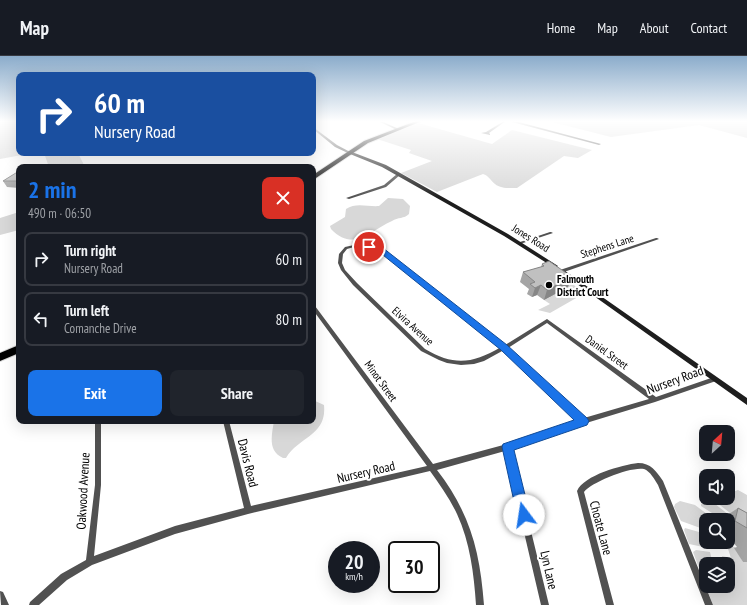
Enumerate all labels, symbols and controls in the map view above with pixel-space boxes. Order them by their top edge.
text: Map [20,16,49,40]
text: Home [547,19,575,37]
text: Map [597,19,618,37]
text: About [640,19,669,37]
text: Contact [691,19,727,37]
text: 60 m [94,84,145,121]
icon: right [28,88,80,140]
text: Nursery Road [94,120,176,143]
text: 2 min [28,174,76,205]
button: close [262,177,304,219]
text: 490 m · 06:50 [28,205,91,222]
street label: Jones Road [509,221,553,255]
pin [352,230,386,264]
street label: Stephens Lane [578,231,636,261]
icon: arrive [358,236,380,258]
text: Turn right [64,241,116,260]
icon: right [30,248,52,270]
text: 60 m [276,250,302,269]
text: Nursery Road [64,260,123,277]
place label: Falmouth District Court [557,272,609,299]
marker: Falmouth District Court [544,280,554,290]
text: Turn left [64,301,109,320]
street label: Elvira Avenue [389,304,437,349]
icon: left [30,308,52,330]
text: 80 m [276,310,302,329]
text: Comanche Drive [64,320,137,337]
street label: Daniel Street [583,332,631,372]
street label: Minot Street [361,358,401,404]
street label: Nursery Road [644,362,706,398]
button: Exit [28,370,162,416]
button: Share [170,370,304,416]
north arrow [699,425,735,461]
map controls [699,425,735,593]
street label: Davis Road [234,437,262,489]
street label: Oakwood Avenue [72,452,94,530]
street label: Nursery Road [335,457,397,487]
button: sound [699,469,735,505]
position arrow [503,494,545,536]
street label: Choate Lane [586,499,616,557]
button: search [699,513,735,549]
speed limit sign: 30 [388,541,440,593]
text: 20 [344,549,364,575]
street label: Lyn Lane [536,549,562,591]
button: layers [699,557,735,593]
text: km/h [345,570,363,583]

